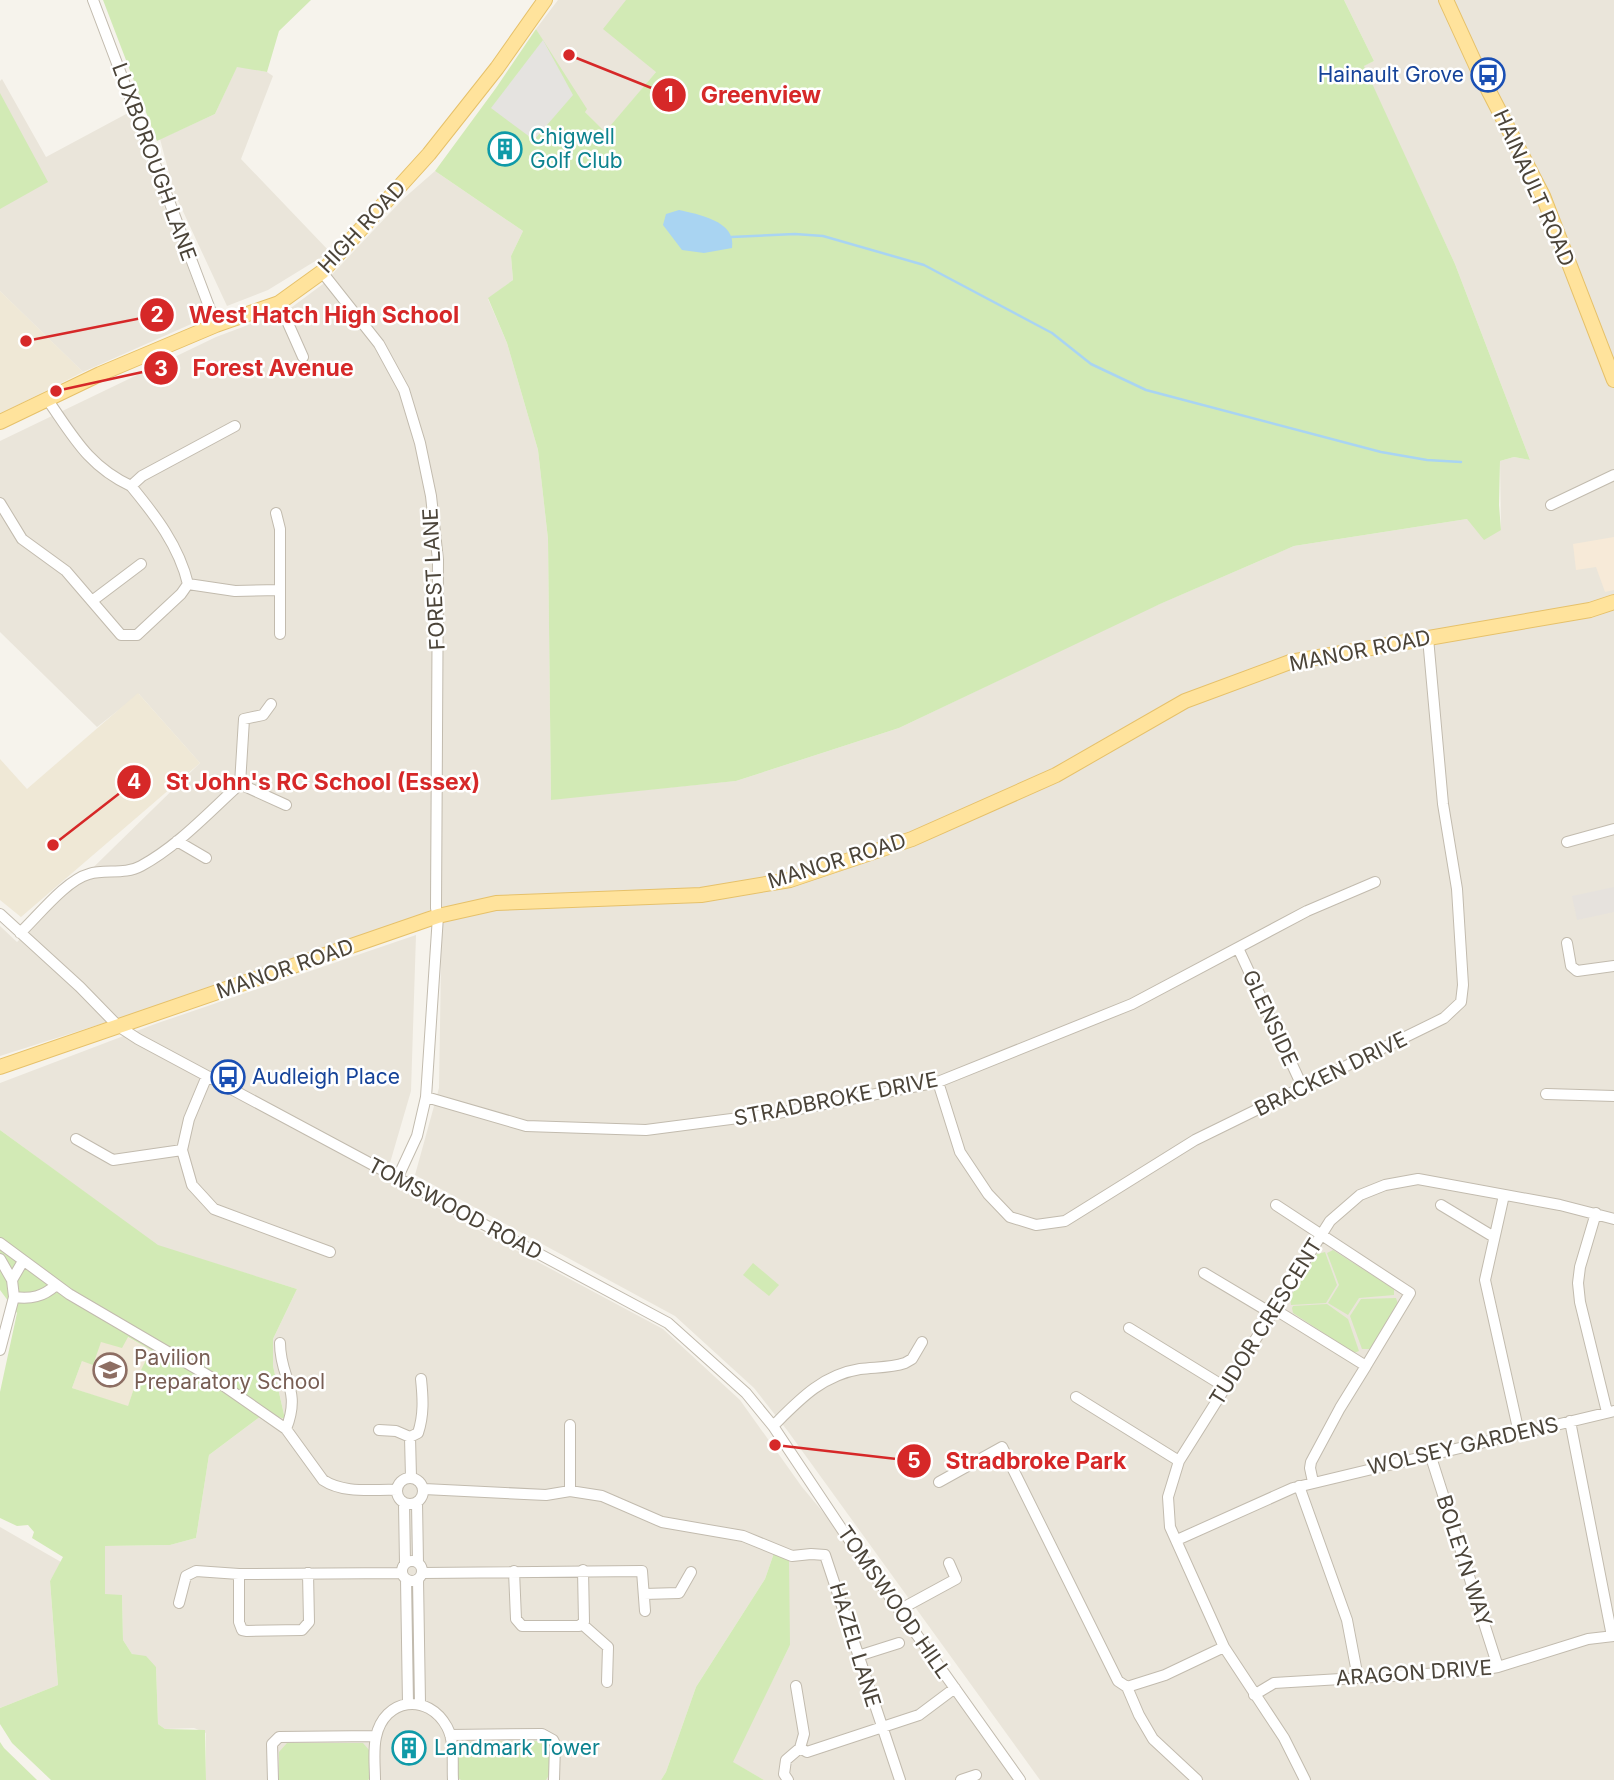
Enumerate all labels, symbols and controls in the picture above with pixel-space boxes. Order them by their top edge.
bus stop icon: Hainault Grove [1469,56,1507,94]
street label: LUXBOROUGH LANE [107,59,202,264]
place label: Hainault Grove [1318,62,1464,87]
callout: Greenview [651,73,835,117]
text: Greenview [701,81,822,109]
text: 1 [664,82,674,107]
street label: HAINAULT ROAD [1489,105,1580,270]
place label: Chigwell Golf Club [530,124,623,173]
building icon: Chigwell Golf Club [486,130,524,168]
street label: HIGH ROAD [313,175,411,278]
callout: West Hatch High School [140,293,473,337]
text: West Hatch High School [189,301,459,329]
text: 2 [150,302,164,327]
callout: Forest Avenue [143,346,367,390]
text: Forest Avenue [192,354,354,382]
text: 3 [154,356,168,381]
street label: FOREST LANE [417,507,450,651]
street label: MANOR ROAD [1287,625,1433,676]
callout: St John's RC School (Essex) [117,760,494,804]
text: St John's RC School (Essex) [166,768,480,796]
text: 4 [127,769,141,794]
street label: MANOR ROAD [765,828,909,893]
street label: MANOR ROAD [213,933,357,1004]
street label: GLENSIDE [1237,966,1304,1070]
street label: BRACKEN DRIVE [1251,1026,1411,1121]
bus stop icon: Audleigh Place [209,1058,247,1096]
place label: Audleigh Place [252,1064,400,1089]
street label: STRADBROKE DRIVE [732,1066,940,1131]
street label: TOMSWOOD ROAD [364,1152,547,1265]
street label: TUDOR CRESCENT [1204,1234,1327,1410]
place label: Pavilion Preparatory School [134,1345,325,1394]
school or university icon: Pavilion Preparatory School [91,1351,129,1389]
street label: WOLSEY GARDENS [1365,1411,1561,1480]
callout: Stradbroke Park [896,1439,1140,1483]
text: Stradbroke Park [946,1447,1127,1475]
text: 5 [907,1448,921,1473]
street label: BOLEYN WAY [1431,1492,1498,1630]
street label: TOMSWOOD HILL [832,1521,956,1683]
street label: HAZEL LANE [825,1580,886,1710]
street label: ARAGON DRIVE [1335,1655,1493,1690]
building icon: Landmark Tower [390,1729,428,1767]
place label: Landmark Tower [434,1735,600,1760]

